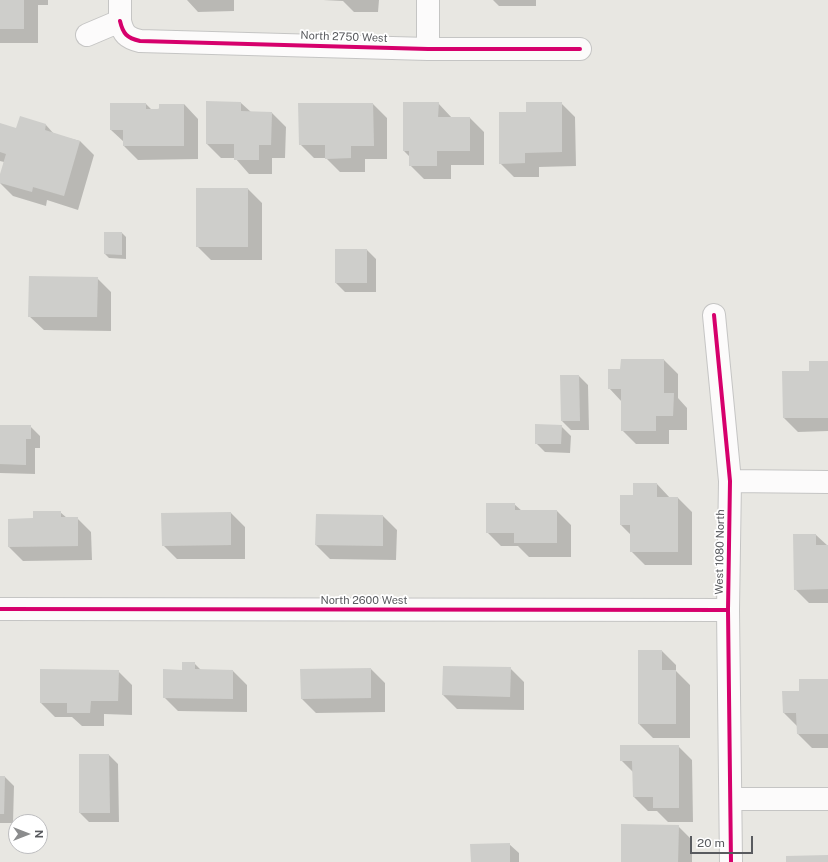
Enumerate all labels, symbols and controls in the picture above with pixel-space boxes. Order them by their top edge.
street label: North 2750 West [300,29,388,45]
street label: West 1080 North [713,509,727,595]
street label: North 2600 West [320,594,408,608]
north arrow [8,814,48,854]
scale bar [692,828,755,854]
text: N [33,830,45,838]
text: 20 m [697,836,725,850]

